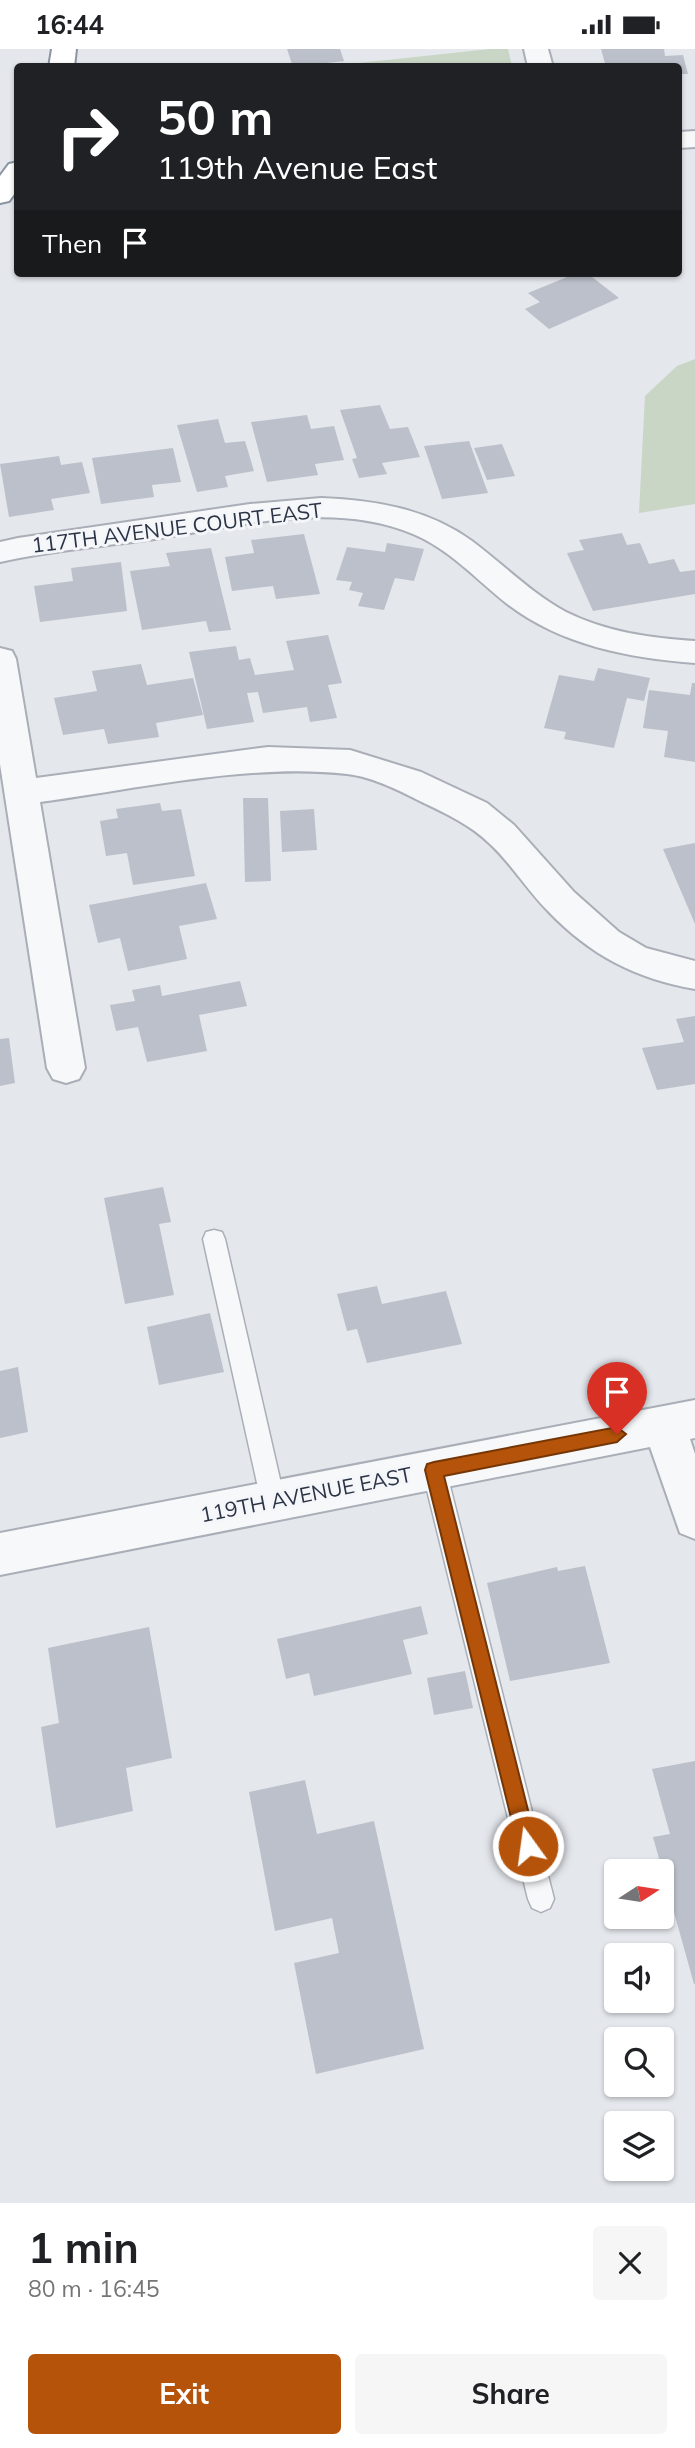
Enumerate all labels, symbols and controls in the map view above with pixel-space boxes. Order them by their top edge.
text: 16:44 [35,8,104,41]
text: 50 m [157,86,273,147]
icon: right [42,91,133,182]
text: 119th Avenue East [157,147,437,187]
icon: arrive [116,224,154,262]
text: Then [42,227,102,260]
street label: 117TH AVENUE COURT EAST [30,496,324,558]
pin [587,1362,647,1434]
icon: arrive [598,1373,636,1411]
street label: 119TH AVENUE EAST [198,1461,414,1527]
position arrow [491,1809,565,1883]
north arrow [604,1859,674,1929]
map controls [604,1859,674,2181]
button: sound [604,1943,674,2013]
button: search [604,2027,674,2097]
button: layers [604,2111,674,2181]
text: 1 min [28,2221,139,2274]
button: close [593,2226,667,2300]
text: 80 m · 16:45 [28,2274,160,2303]
button: Exit [28,2354,341,2434]
button: Share [355,2354,667,2434]

